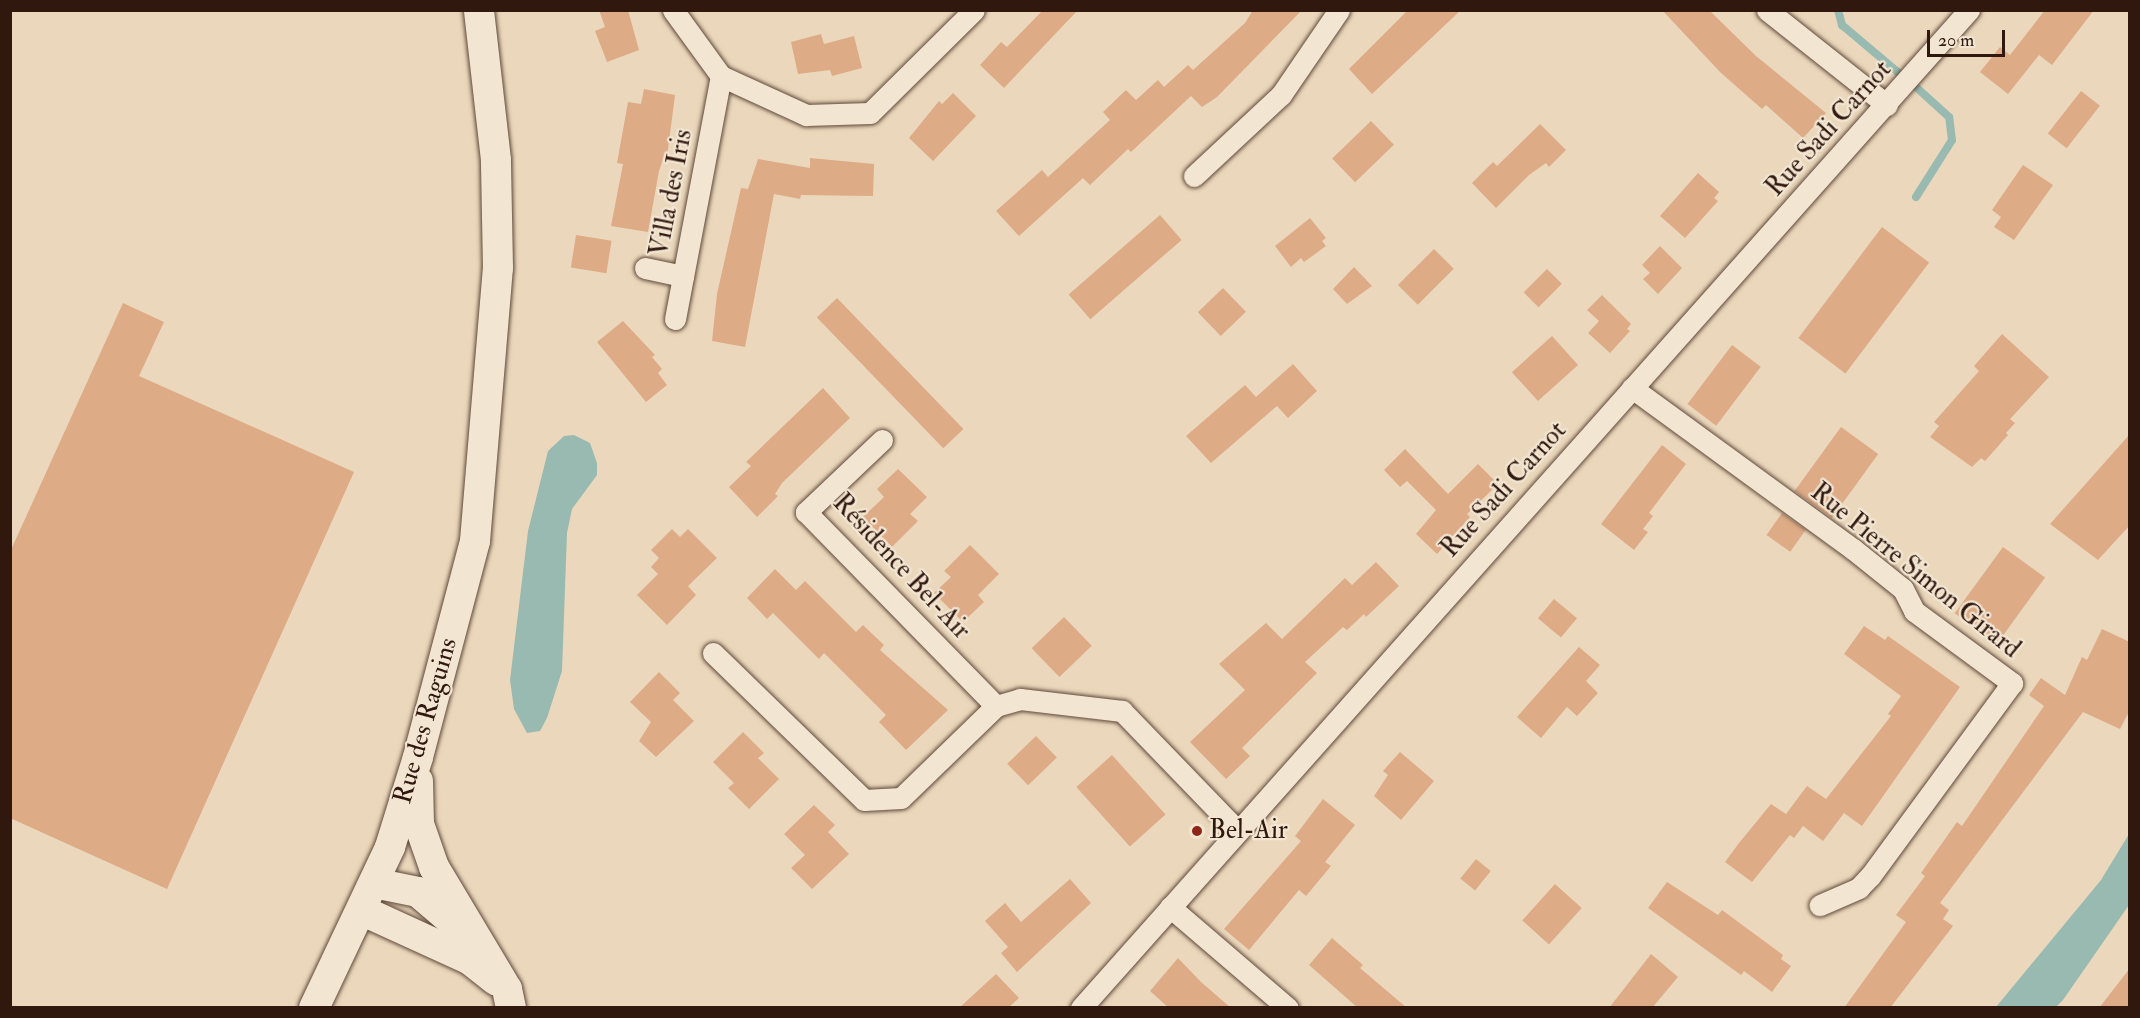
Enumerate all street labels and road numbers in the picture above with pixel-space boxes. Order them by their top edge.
street label: Rue Sadi Carnot [1760,55,1898,203]
street label: Villa des Iris [644,127,700,259]
street label: Rue Sadi Carnot [1435,416,1573,564]
street label: Rue Pierre Simon Girard [1804,477,2026,665]
street label: Résidence Bel-Air [826,488,976,646]
street label: Rue des Raguins [387,634,465,808]

